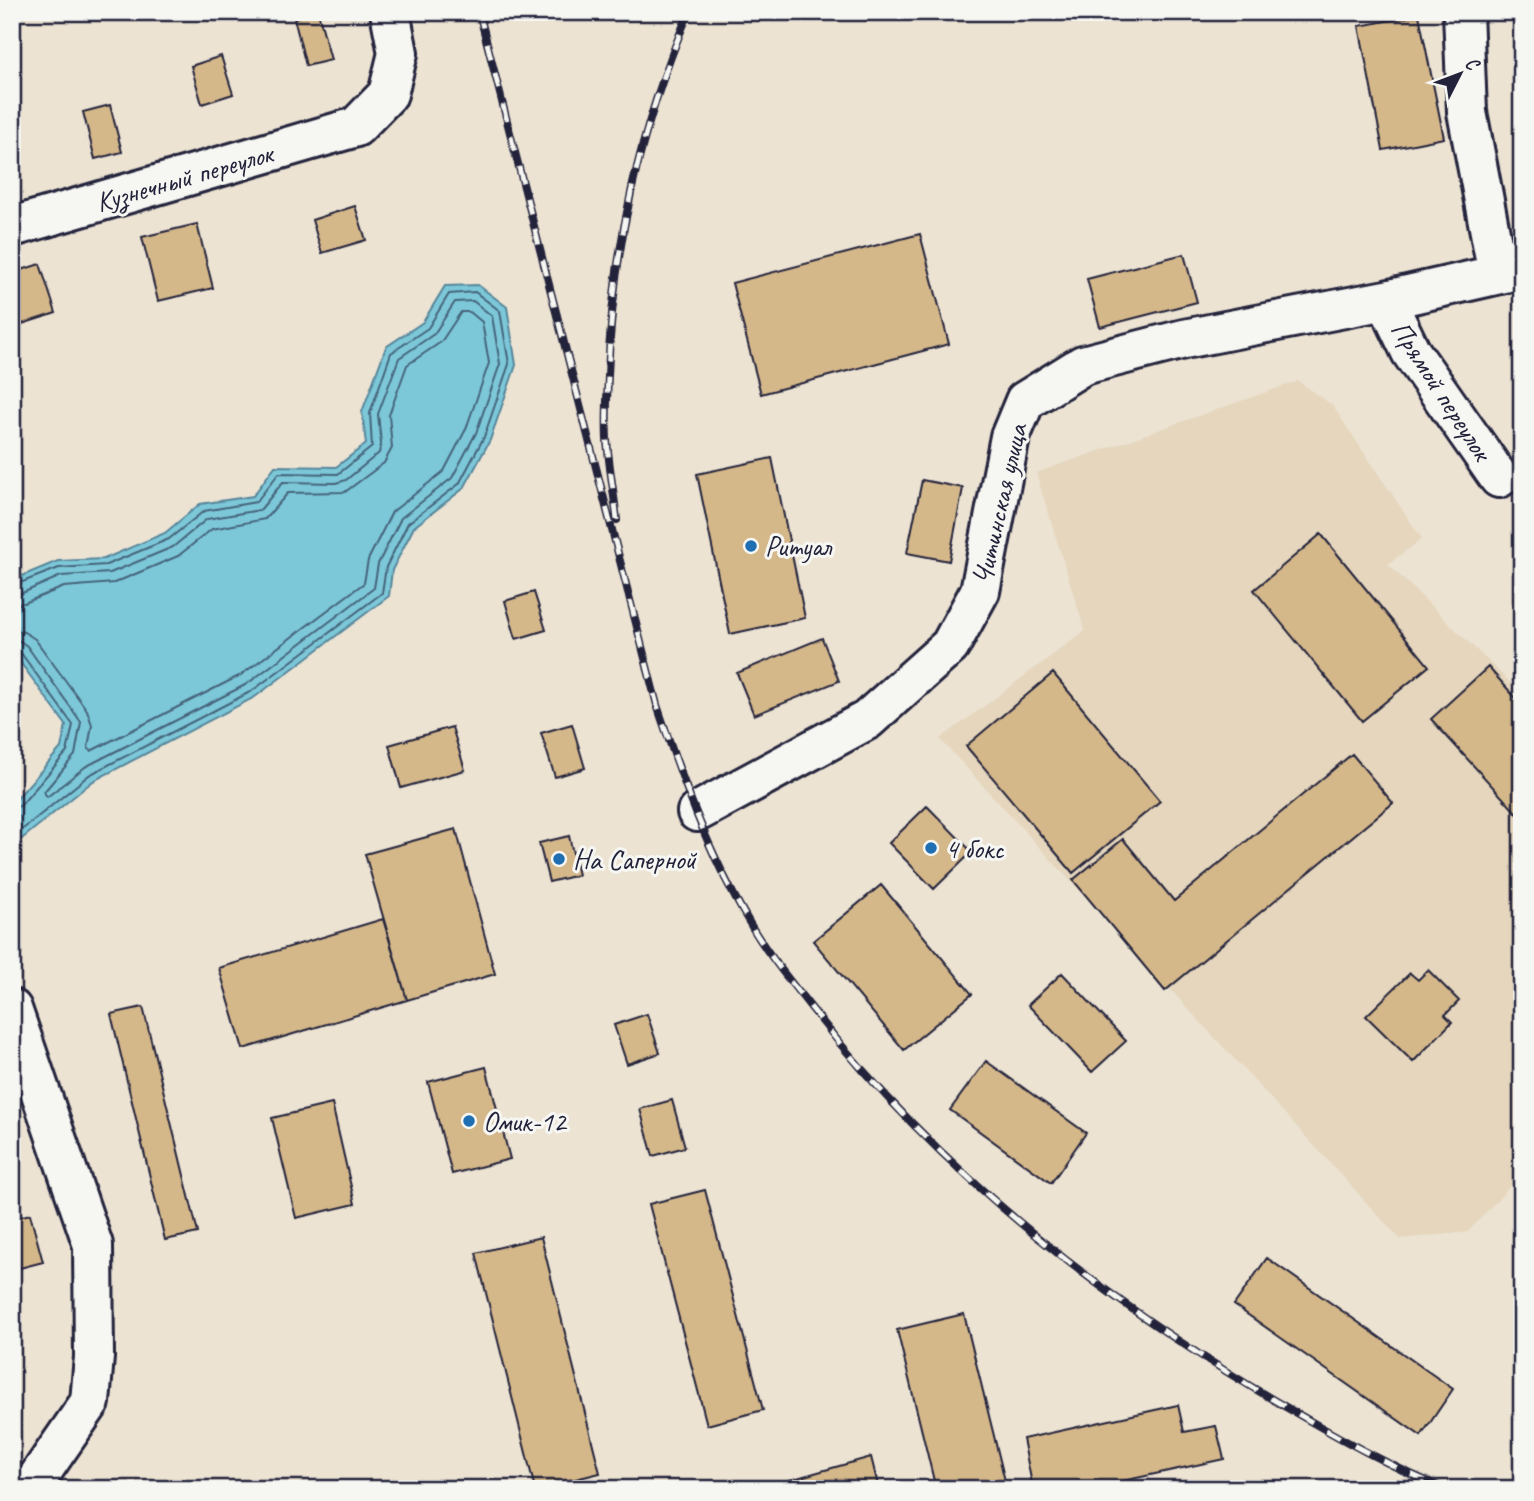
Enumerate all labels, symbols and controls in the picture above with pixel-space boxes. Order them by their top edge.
north arrow [1426,38,1496,108]
text: С [1460,52,1486,77]
street label: Кузнечный переулок [92,135,279,220]
street label: Прямой переулок [1383,314,1501,469]
street label: Читинская улица [964,419,1035,588]
place label: Ритуал [765,529,832,564]
marker: Ритуал [743,538,759,554]
place label: 4 бокс [945,831,1005,866]
marker: 4 бокс [923,840,939,856]
place label: На Саперной [573,842,697,877]
marker: На Саперной [551,851,567,867]
place label: Омик-12 [483,1104,568,1139]
marker: Омик-12 [461,1113,477,1129]

